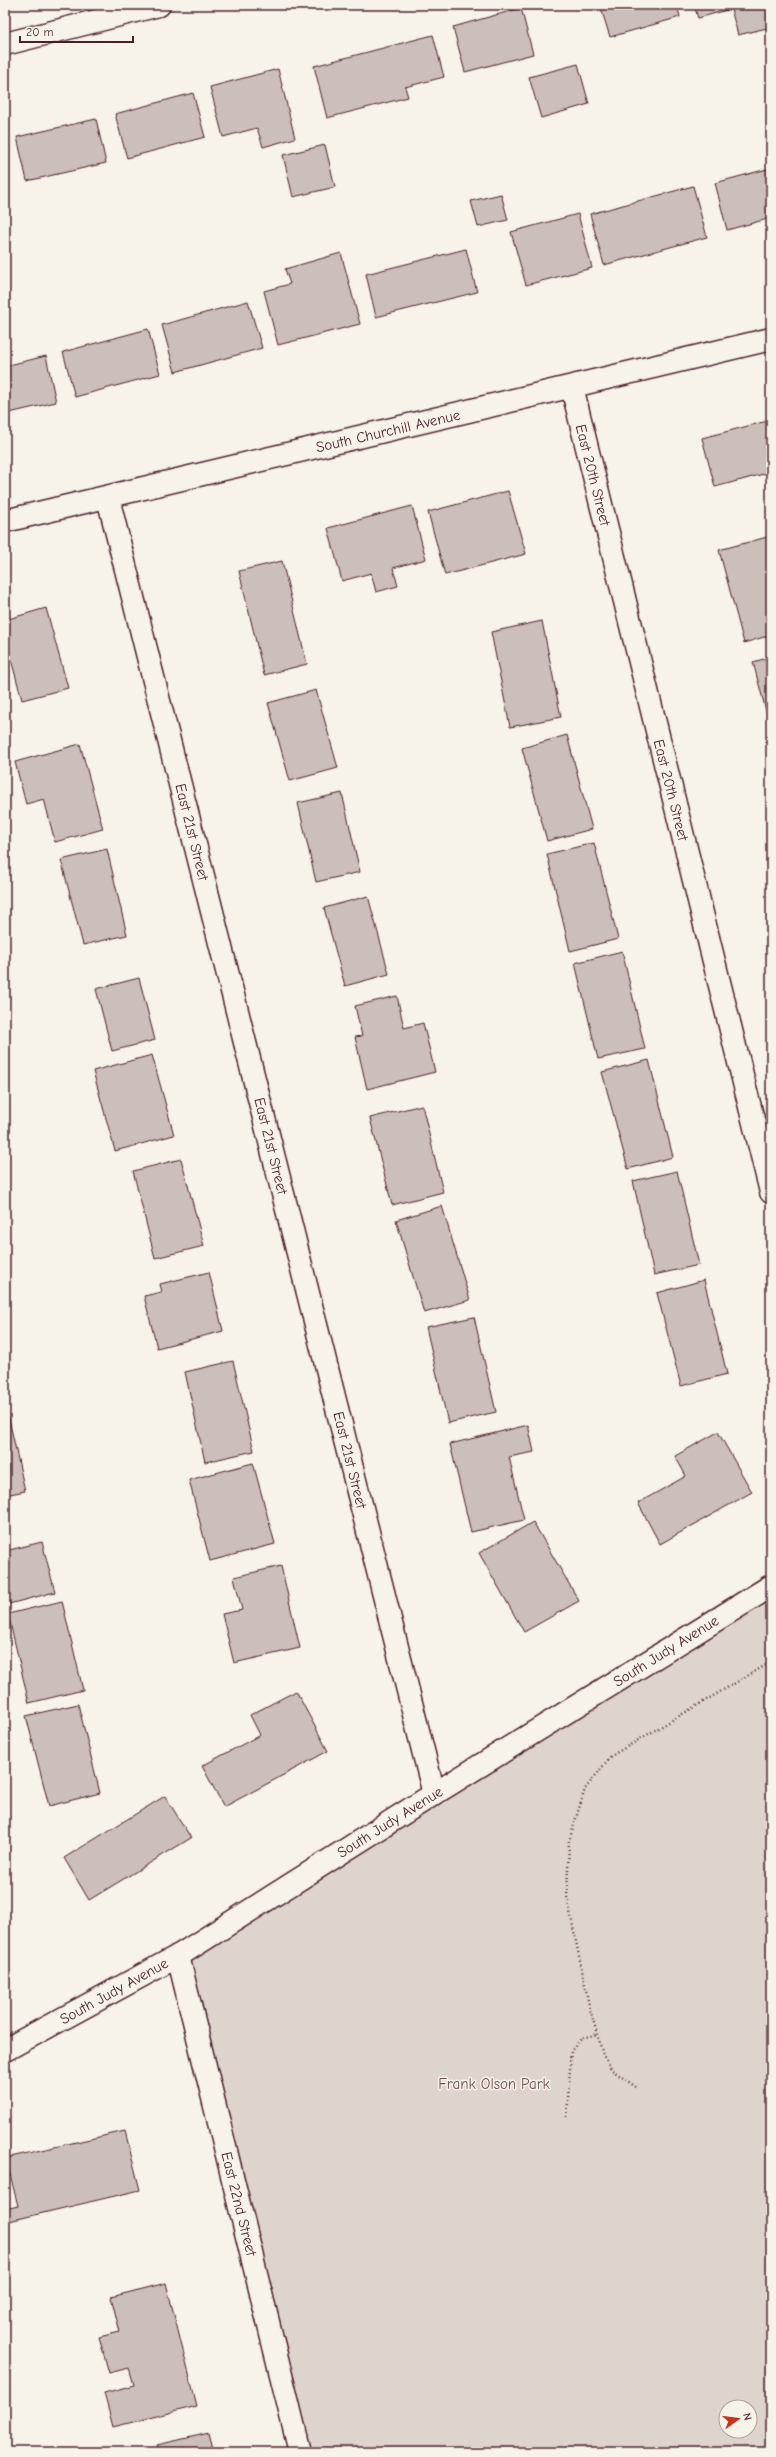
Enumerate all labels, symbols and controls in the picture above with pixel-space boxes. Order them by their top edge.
scale bar [20,18,133,44]
text: 20 m [26,25,54,39]
street label: South Churchill Avenue [314,406,462,456]
street label: East 20th Street [572,422,615,528]
street label: East 20th Street [650,737,693,843]
street label: East 21st Street [171,782,213,883]
street label: East 21st Street [250,1096,292,1197]
street label: East 21st Street [329,1410,371,1511]
street label: South Judy Avenue [610,1611,723,1691]
street label: South Judy Avenue [334,1782,447,1862]
street label: South Judy Avenue [57,1954,172,2028]
park label: Frank Olson Park [438,2075,551,2093]
street label: East 22nd Street [217,2150,261,2259]
north arrow [718,2399,758,2439]
text: N [740,2412,754,2422]

